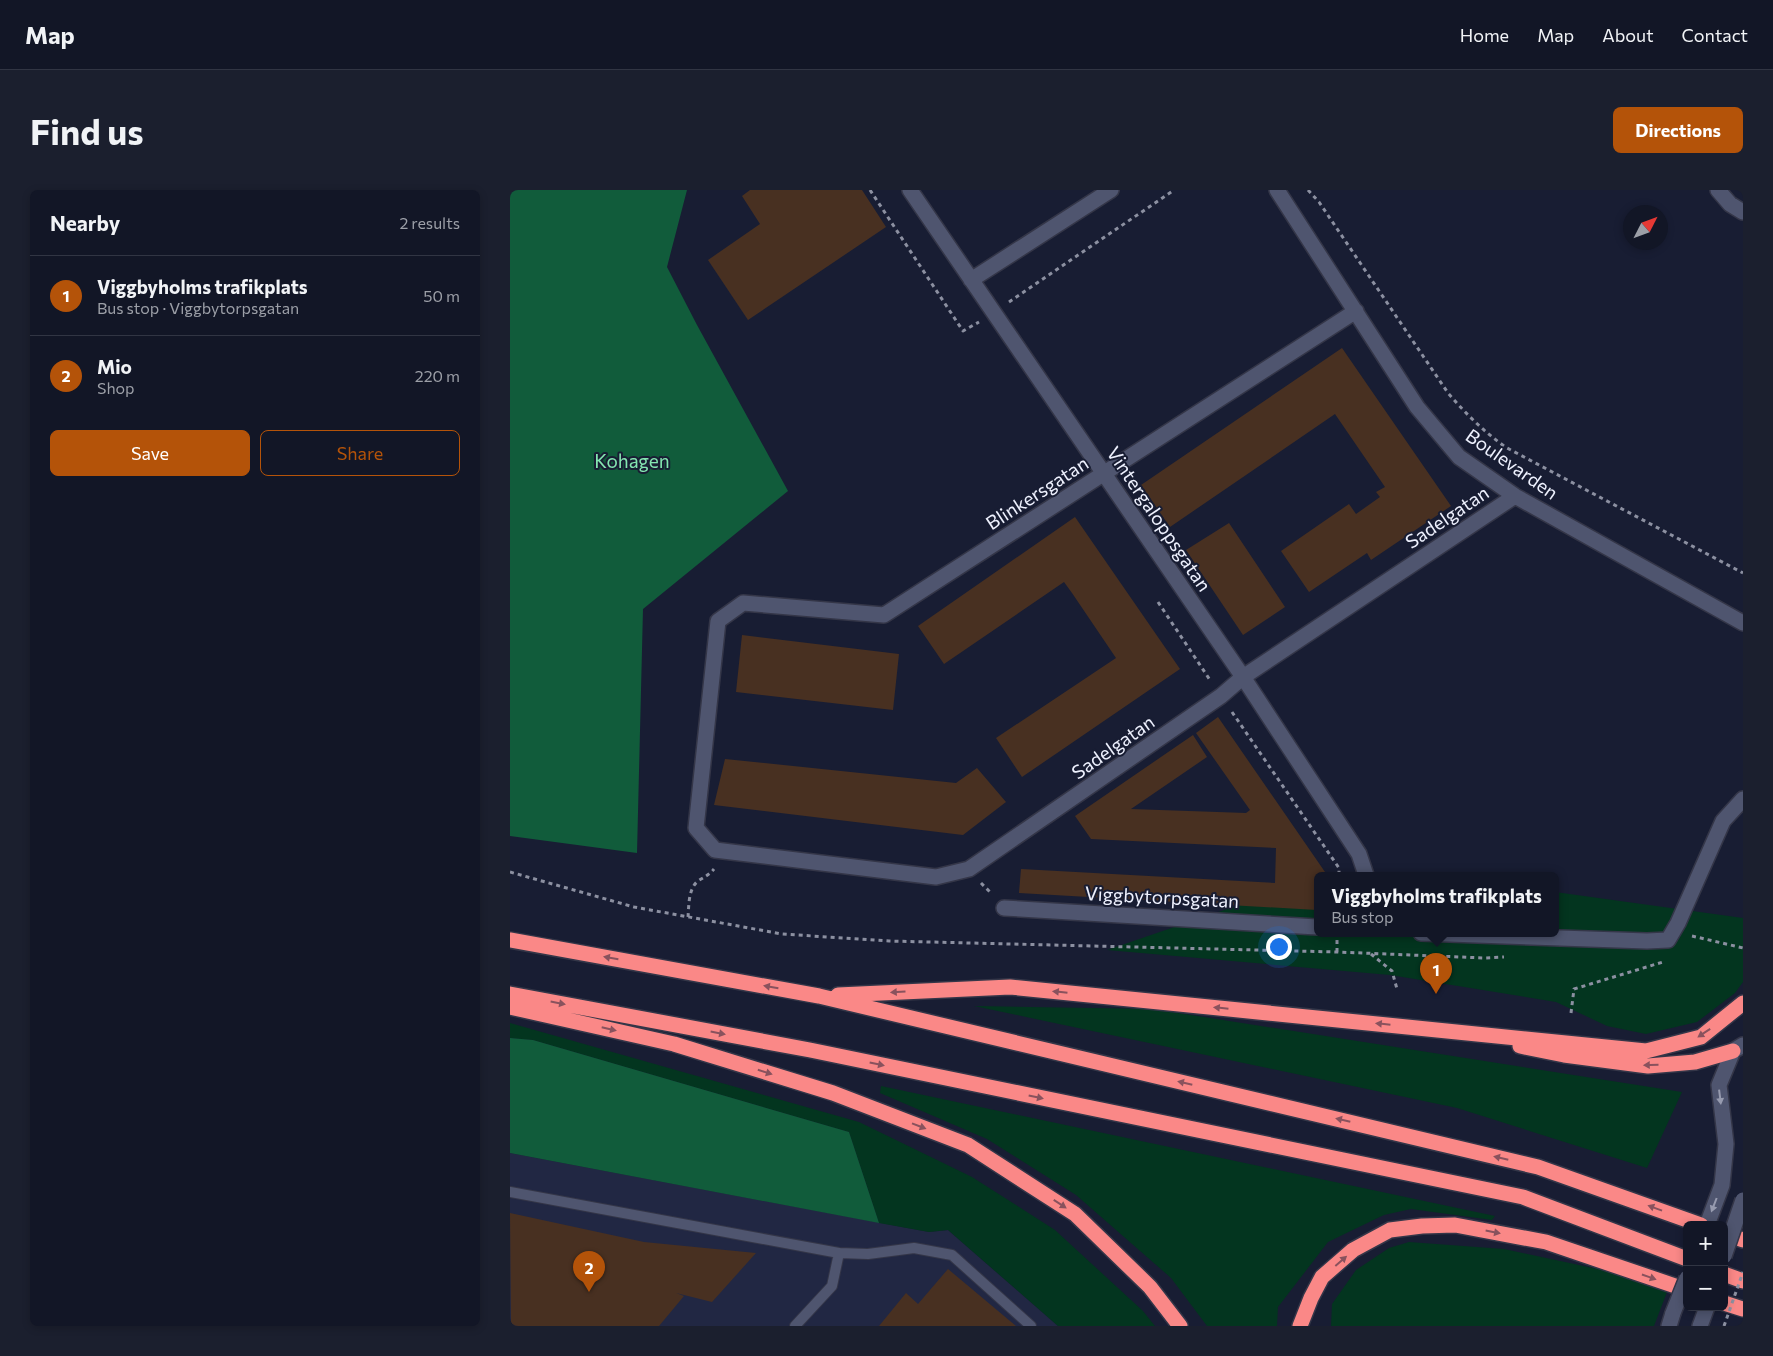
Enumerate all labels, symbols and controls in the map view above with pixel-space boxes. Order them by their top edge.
text: Map [25,20,75,49]
text: Home [1460,24,1509,46]
text: Map [1537,24,1574,46]
text: About [1602,24,1654,46]
text: Contact [1682,24,1748,46]
button: Directions [1613,107,1743,153]
text: Find us [30,109,144,152]
north arrow [1623,205,1668,250]
text: Nearby [50,210,120,235]
text: 2 results [399,213,460,232]
text: Viggbyholms trafikplats [97,275,308,298]
text: 1 [62,286,70,305]
text: 50 m [423,286,460,305]
text: Bus stop · Viggbytorpsgatan [97,298,299,317]
text: Mio [97,355,132,378]
text: 2 [61,366,71,385]
text: 220 m [415,366,460,385]
text: Shop [97,378,135,397]
street label: Boulevarden [1462,423,1563,504]
button: Save [50,430,250,476]
button: Share [260,430,460,476]
street label: Vintergaloppsgatan [1102,442,1216,596]
park label: Kohagen [594,449,670,472]
street label: Blinkersgatan [981,451,1092,534]
street label: Sadelgatan [1401,480,1493,553]
street label: Sadelgatan [1067,710,1158,783]
popup [1314,872,1559,937]
street label: Viggbytorpsgatan [1084,881,1240,912]
text: Viggbyholms trafikplats [1331,884,1542,907]
text: Bus stop [1331,907,1394,926]
your location [1266,934,1292,960]
pin: 1 [1420,953,1452,994]
one-way arrow [603,954,619,962]
one-way arrow [763,982,779,990]
one-way arrow [1051,987,1067,995]
one-way arrow [889,988,905,996]
one-way arrow [550,999,566,1007]
one-way arrow [1213,1004,1229,1012]
one-way arrow [1375,1020,1391,1028]
one-way arrow [601,1025,616,1033]
one-way arrow [1698,1028,1711,1037]
one-way arrow [710,1029,726,1037]
one-way arrow [869,1060,885,1068]
one-way arrow [1643,1062,1659,1070]
one-way arrow [758,1069,773,1077]
one-way arrow [1177,1079,1192,1087]
one-way arrow [1716,1089,1724,1105]
one-way arrow [1029,1093,1044,1101]
one-way arrow [1335,1116,1350,1124]
one-way arrow [911,1123,926,1130]
one-way arrow [1493,1154,1508,1162]
one-way arrow [1710,1198,1718,1212]
one-way arrow [1053,1200,1067,1209]
one-way arrow [1647,1204,1662,1212]
map controls [1683,1221,1728,1311]
button: + [1683,1221,1728,1266]
one-way arrow [1486,1229,1502,1237]
pin: 2 [573,1251,605,1292]
one-way arrow [1334,1255,1347,1266]
button: − [1683,1266,1728,1311]
one-way arrow [1642,1273,1657,1281]

